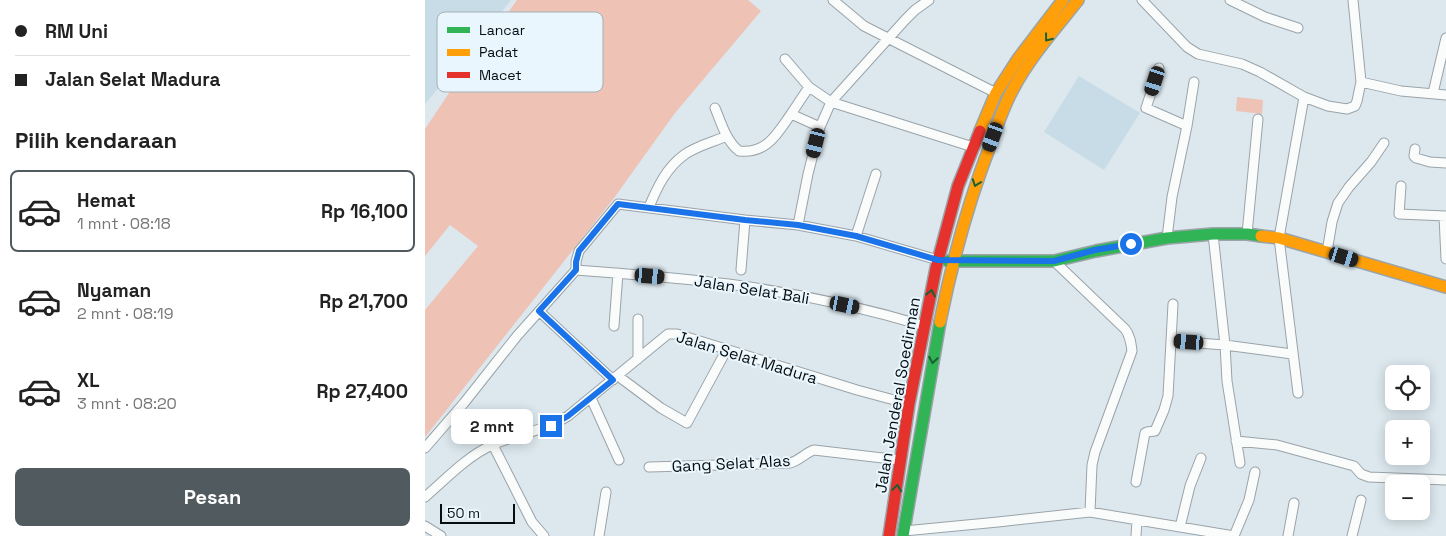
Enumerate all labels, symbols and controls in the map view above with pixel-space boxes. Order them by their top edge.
legend [437,12,603,92]
text: RM Uni [45,19,108,44]
text: Lancar [479,21,525,39]
one-way arrow [1045,32,1053,41]
text: Padat [479,43,518,61]
car [1143,64,1166,98]
text: Macet [479,66,522,84]
text: Jalan Selat Madura [45,67,220,92]
car [980,120,1005,154]
text: Pilih kendaraan [15,126,177,154]
car [805,127,826,159]
one-way arrow [972,178,982,186]
text: Hemat [77,188,136,213]
icon: car [17,189,62,234]
text: Rp 16,100 [321,199,408,224]
text: 1 mnt · 08:18 [77,213,171,234]
route start [1120,233,1142,255]
car [1327,245,1360,269]
car [634,267,665,285]
street label: Jalan Selat Bali [693,270,811,309]
text: Nyaman [77,278,151,303]
icon: car [17,279,62,324]
text: Rp 21,700 [319,289,408,314]
one-way arrow [925,289,935,298]
car [828,295,861,315]
street label: Jalan Jenderal Soedirman [870,295,925,495]
text: 2 mnt · 08:19 [77,303,173,324]
street label: Jalan Selat Madura [674,326,820,389]
car [1173,333,1204,351]
one-way arrow [928,356,939,364]
map controls [1385,365,1430,520]
button: locate [1385,365,1430,410]
text: XL [77,368,100,393]
icon: car [17,369,62,414]
text: Rp 27,400 [316,379,408,404]
text: 3 mnt · 08:20 [77,393,177,414]
callout: 2 mnt [451,408,533,444]
route end [540,415,562,437]
text: 2 mnt [470,416,514,437]
button: + [1385,420,1430,465]
street label: Gang Selat Alas [671,450,791,477]
button: Pesan [15,468,410,526]
button: − [1385,475,1430,520]
one-way arrow [891,484,902,492]
scale bar [440,501,515,524]
text: 50 m [447,504,480,522]

